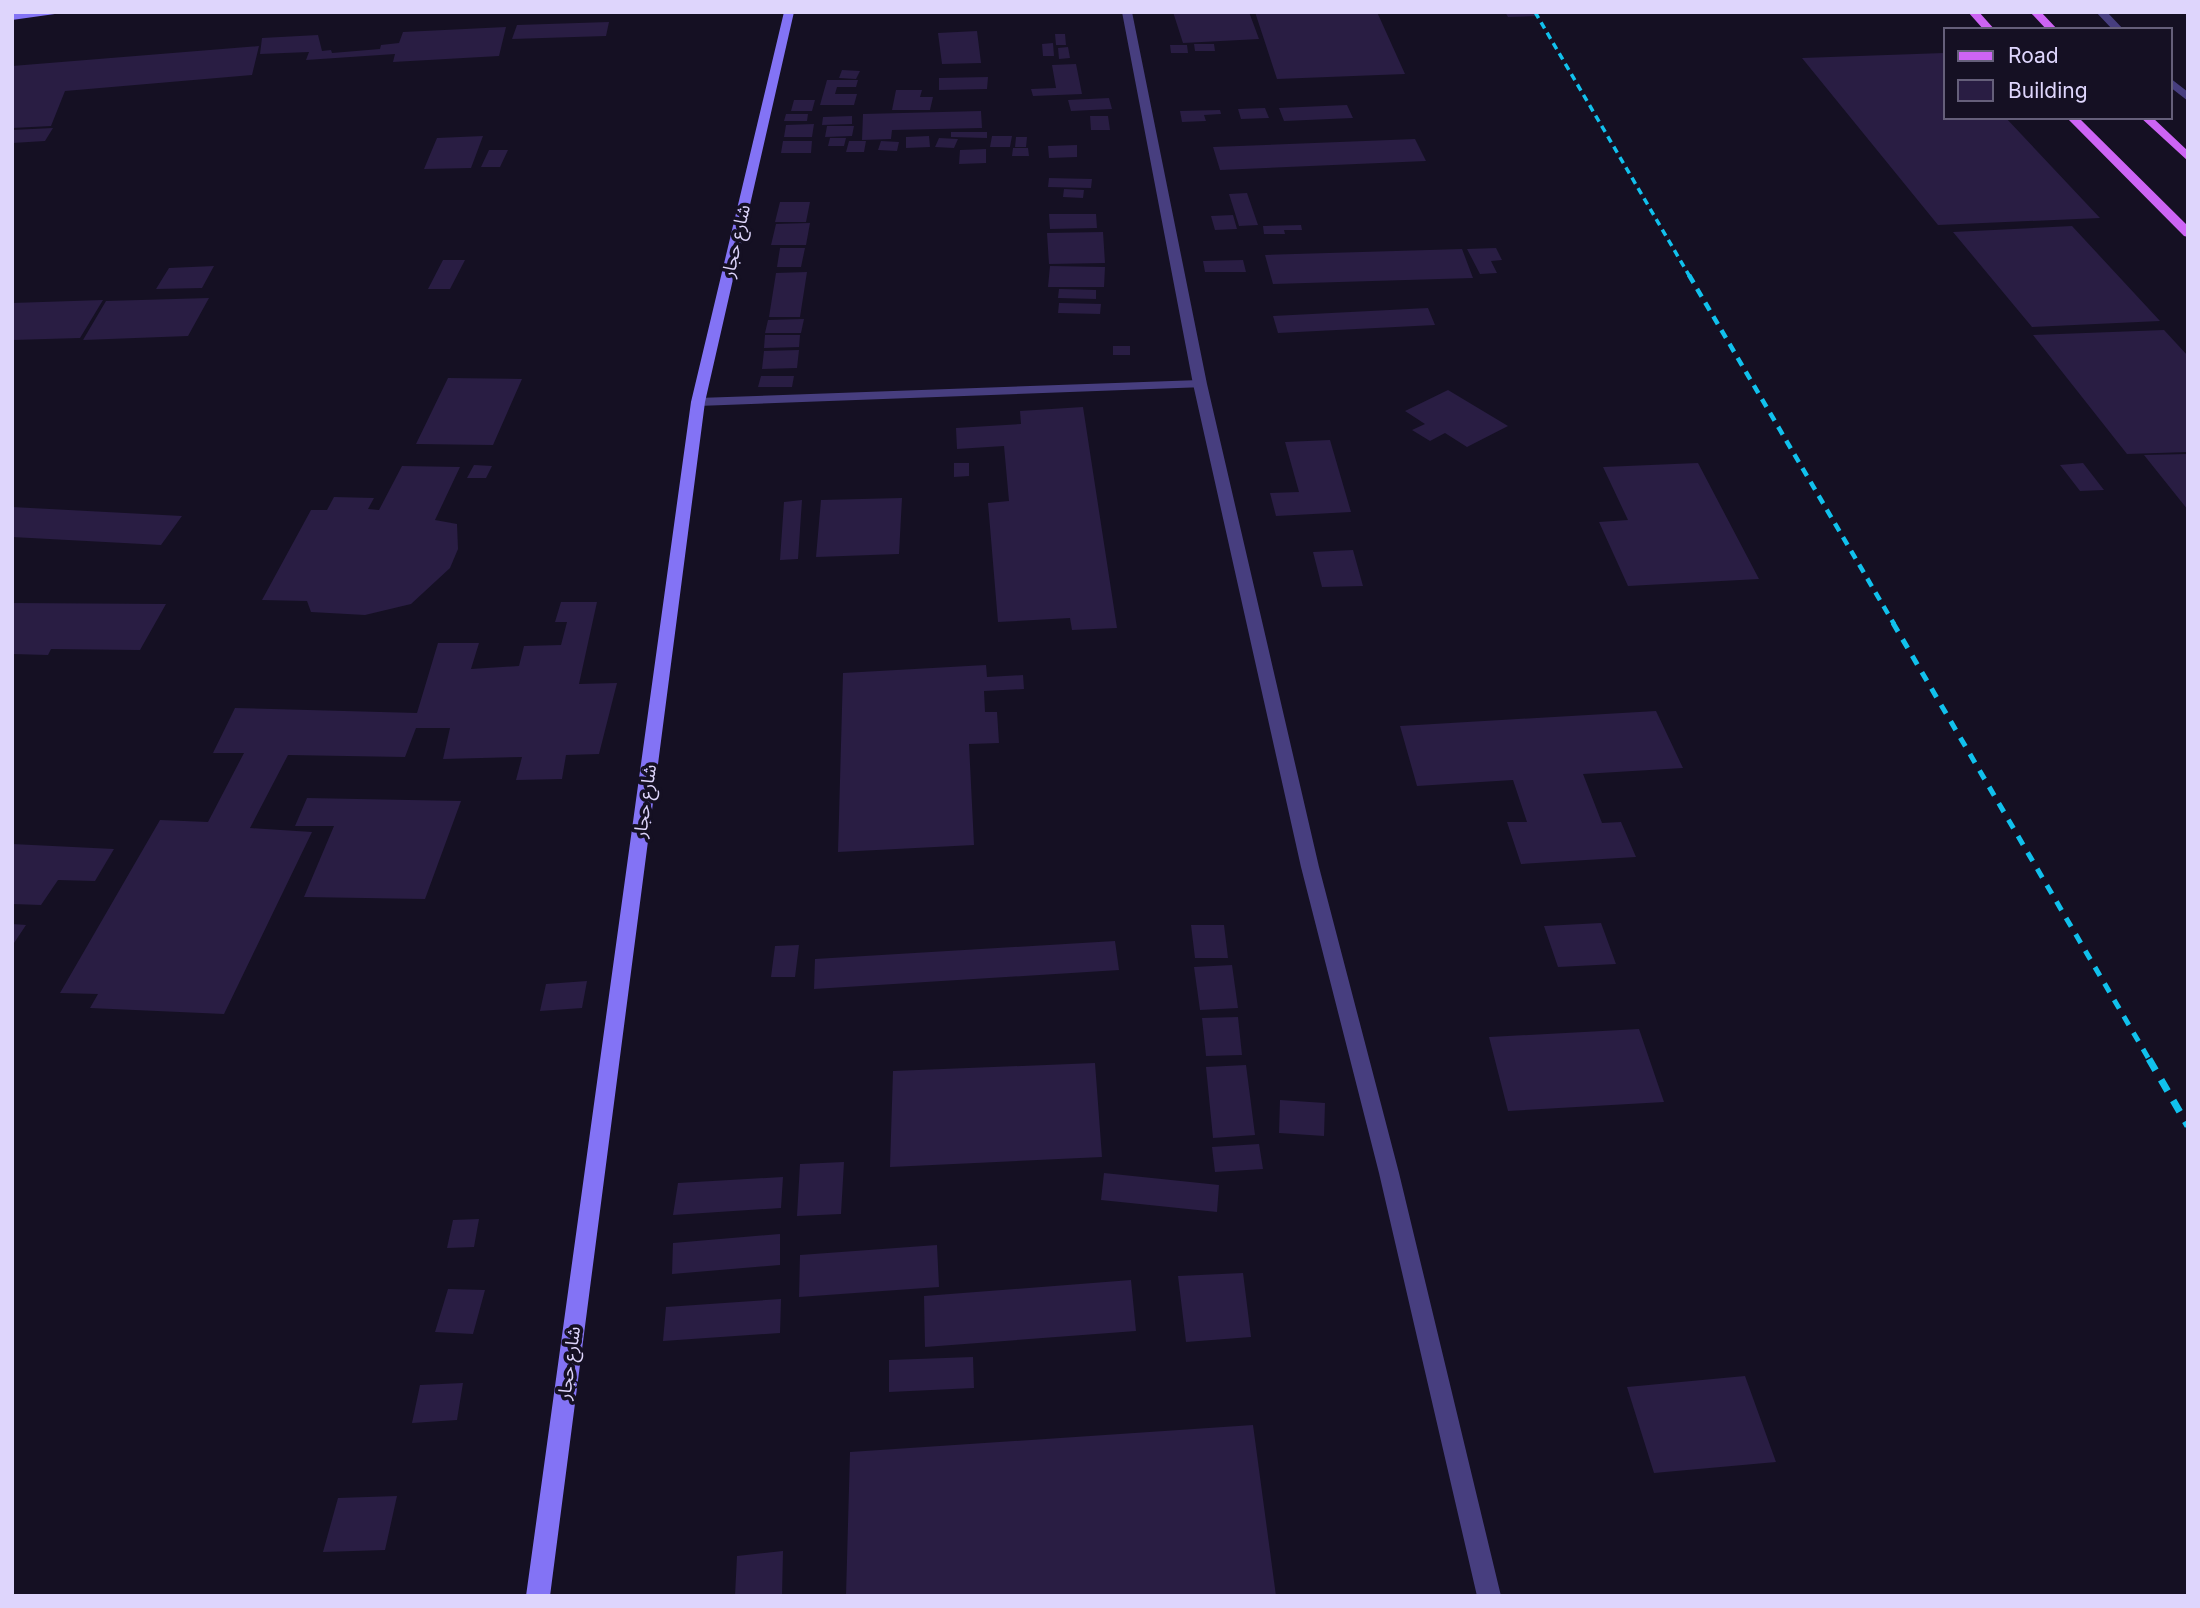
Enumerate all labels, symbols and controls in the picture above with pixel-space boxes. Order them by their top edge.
legend [1944,28,2172,119]
text: Road [2008,43,2059,68]
text: Building [2008,78,2088,103]
street label: شارع حجار [717,202,758,281]
street label: شارع حجار [629,763,664,841]
street label: شارع حجار [553,1325,588,1403]

